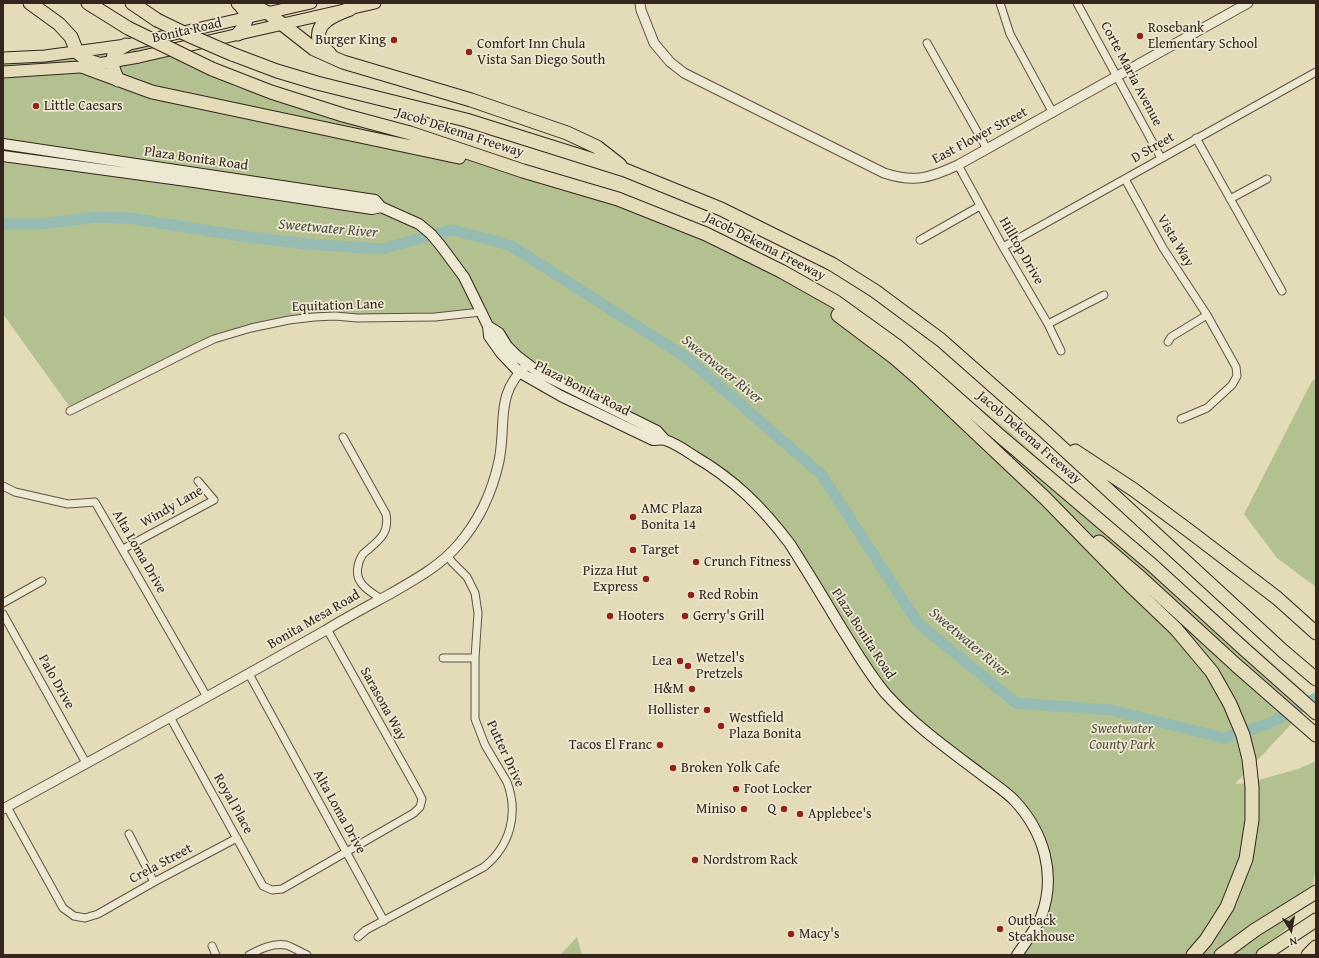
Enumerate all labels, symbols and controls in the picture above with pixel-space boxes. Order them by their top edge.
street label: Bonita Road [151,15,223,47]
street label: Corte Maria Avenue [1096,19,1166,129]
place label: Rosebank Elementary School [1148,20,1258,52]
marker: Rosebank Elementary School [1135,31,1145,41]
place label: Burger King [315,32,386,48]
marker: Burger King [389,35,399,45]
place label: Comfort Inn Chula Vista San Diego South [477,36,605,68]
marker: Comfort Inn Chula Vista San Diego South [464,47,474,57]
place label: Little Caesars [44,98,123,114]
marker: Little Caesars [31,101,41,111]
street label: Jacob Dekema Freeway [394,104,526,162]
street label: East Flower Street [929,104,1031,168]
street label: D Street [1128,129,1178,167]
street label: Plaza Bonita Road [143,143,249,175]
street label: Jacob Dekema Freeway [702,209,828,285]
street label: Vista Way [1153,212,1197,270]
street label: Hilltop Drive [995,214,1047,288]
water label: Sweetwater River [278,216,378,242]
street label: Equitation Lane [292,296,384,316]
water label: Sweetwater River [678,332,766,408]
street label: Plaza Bonita Road [532,358,632,420]
street label: Jacob Dekema Freeway [973,388,1085,488]
street label: Windy Lane [138,482,206,532]
place label: AMC Plaza Bonita 14 [641,501,702,534]
street label: Alta Loma Drive [108,507,170,597]
marker: AMC Plaza Bonita 14 [628,512,638,522]
place label: Target [641,542,679,558]
marker: Target [628,545,638,555]
place label: Crunch Fitness [704,554,791,570]
marker: Crunch Fitness [691,557,701,567]
place label: Pizza Hut Express [583,563,638,596]
marker: Pizza Hut Express [641,574,651,584]
street label: Plaza Bonita Road [827,586,899,682]
street label: Bonita Mesa Road [265,587,363,653]
place label: Red Robin [699,587,758,603]
marker: Red Robin [686,590,696,600]
water label: Sweetwater River [925,604,1013,682]
place label: Hooters [618,608,664,624]
place label: Gerry's Grill [693,608,764,624]
marker: Hooters [605,611,615,621]
marker: Gerry's Grill [680,611,690,621]
place label: Wetzel's Pretzels [696,650,745,682]
street label: Palo Drive [34,652,78,712]
place label: Lea [652,653,672,669]
marker: Lea [675,656,685,666]
marker: Wetzel's Pretzels [683,661,693,671]
street label: Sarasona Way [356,665,410,743]
place label: H&M [654,681,684,697]
marker: H&M [687,684,697,694]
place label: Hollister [648,702,699,718]
marker: Hollister [702,705,712,715]
place label: Westfield Plaza Bonita [729,710,801,742]
street label: Putter Drive [482,718,528,790]
marker: Westfield Plaza Bonita [716,721,726,731]
park label: Sweetwater County Park [1089,721,1155,754]
place label: Tacos El Franc [569,737,652,753]
marker: Tacos El Franc [655,740,665,750]
place label: Broken Yolk Cafe [681,760,780,776]
marker: Broken Yolk Cafe [668,763,678,773]
street label: Alta Loma Drive [309,767,369,857]
street label: Royal Place [210,771,256,837]
place label: Foot Locker [744,781,812,797]
marker: Foot Locker [731,784,741,794]
place label: Miniso [696,801,736,817]
place label: Q [767,801,776,817]
marker: Miniso [739,804,749,814]
marker: Q [779,804,789,814]
place label: Applebee's [808,806,872,822]
marker: Applebee's [795,809,805,819]
street label: Crela Street [127,840,195,888]
place label: Nordstrom Rack [703,852,798,868]
marker: Nordstrom Rack [690,855,700,865]
north arrow [1271,910,1311,950]
place label: Outback Steakhouse [1008,913,1075,946]
marker: Outback Steakhouse [995,924,1005,934]
place label: Macy's [799,926,839,942]
marker: Macy's [786,929,796,939]
text: N [1288,933,1298,950]

